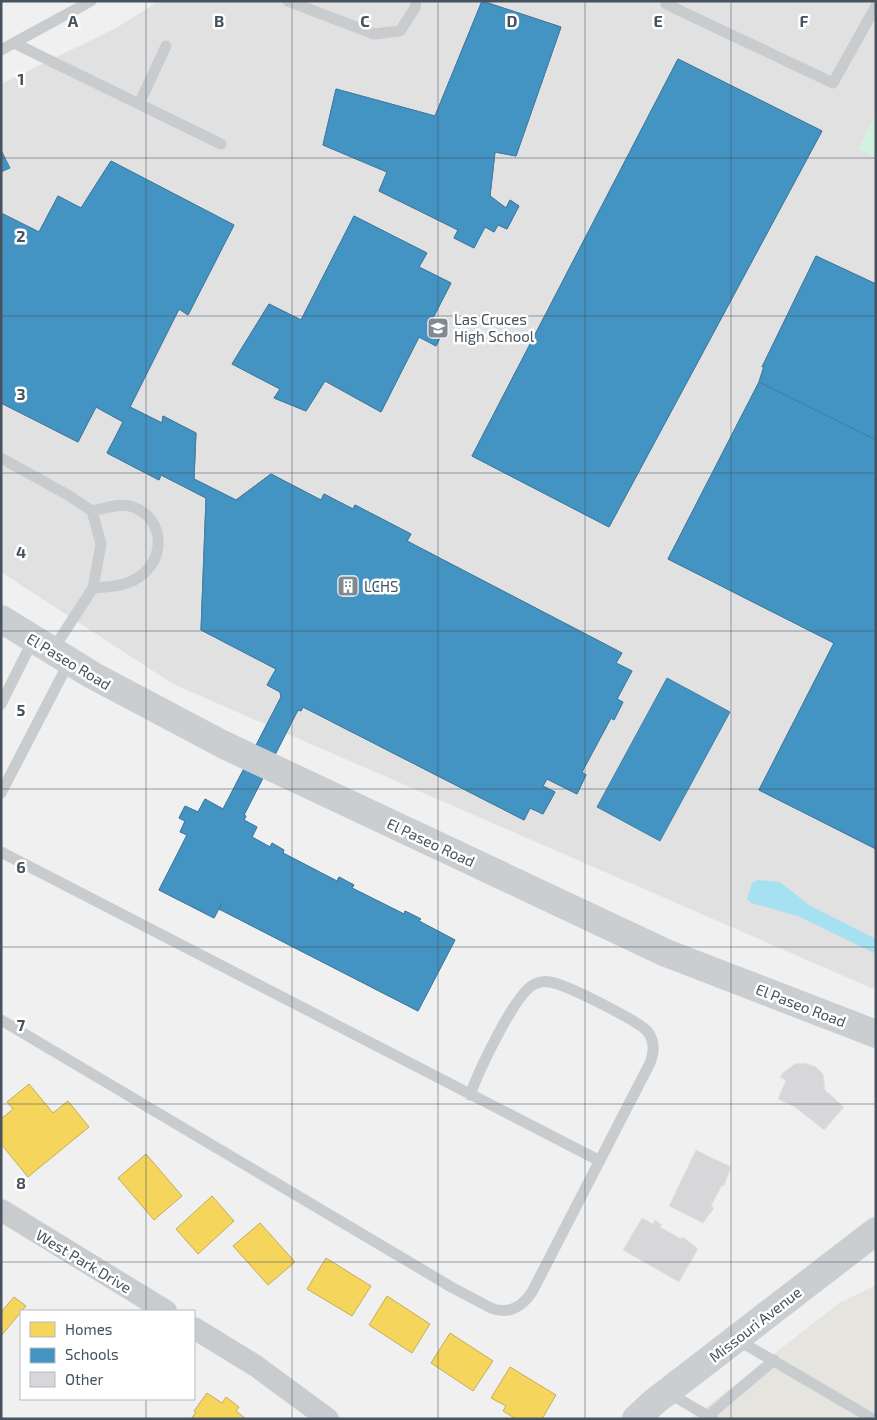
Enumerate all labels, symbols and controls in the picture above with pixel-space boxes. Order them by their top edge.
text: A [68,11,79,30]
text: B [214,11,224,30]
text: C [360,11,370,30]
text: D [507,11,518,30]
text: E [653,11,663,30]
text: F [800,11,809,30]
text: 1 [18,69,24,88]
text: 2 [16,226,26,245]
place label: Las Cruces High School [454,310,535,345]
school or university icon: Las Cruces High School [426,316,450,340]
text: 3 [16,384,26,403]
text: 4 [16,542,26,561]
building icon: LCHS [336,574,360,598]
place label: LCHS [364,577,398,595]
street label: El Paseo Road [24,629,114,693]
text: 5 [17,700,26,719]
street label: El Paseo Road [384,814,478,870]
text: 6 [16,857,26,876]
street label: El Paseo Road [753,980,849,1030]
text: 7 [17,1015,26,1034]
text: 8 [16,1173,26,1192]
street label: West Park Drive [33,1225,135,1297]
street label: Missouri Avenue [705,1282,805,1366]
legend [20,1310,195,1400]
text: Homes [65,1320,112,1338]
text: Schools [65,1345,119,1363]
text: Other [65,1370,104,1388]

